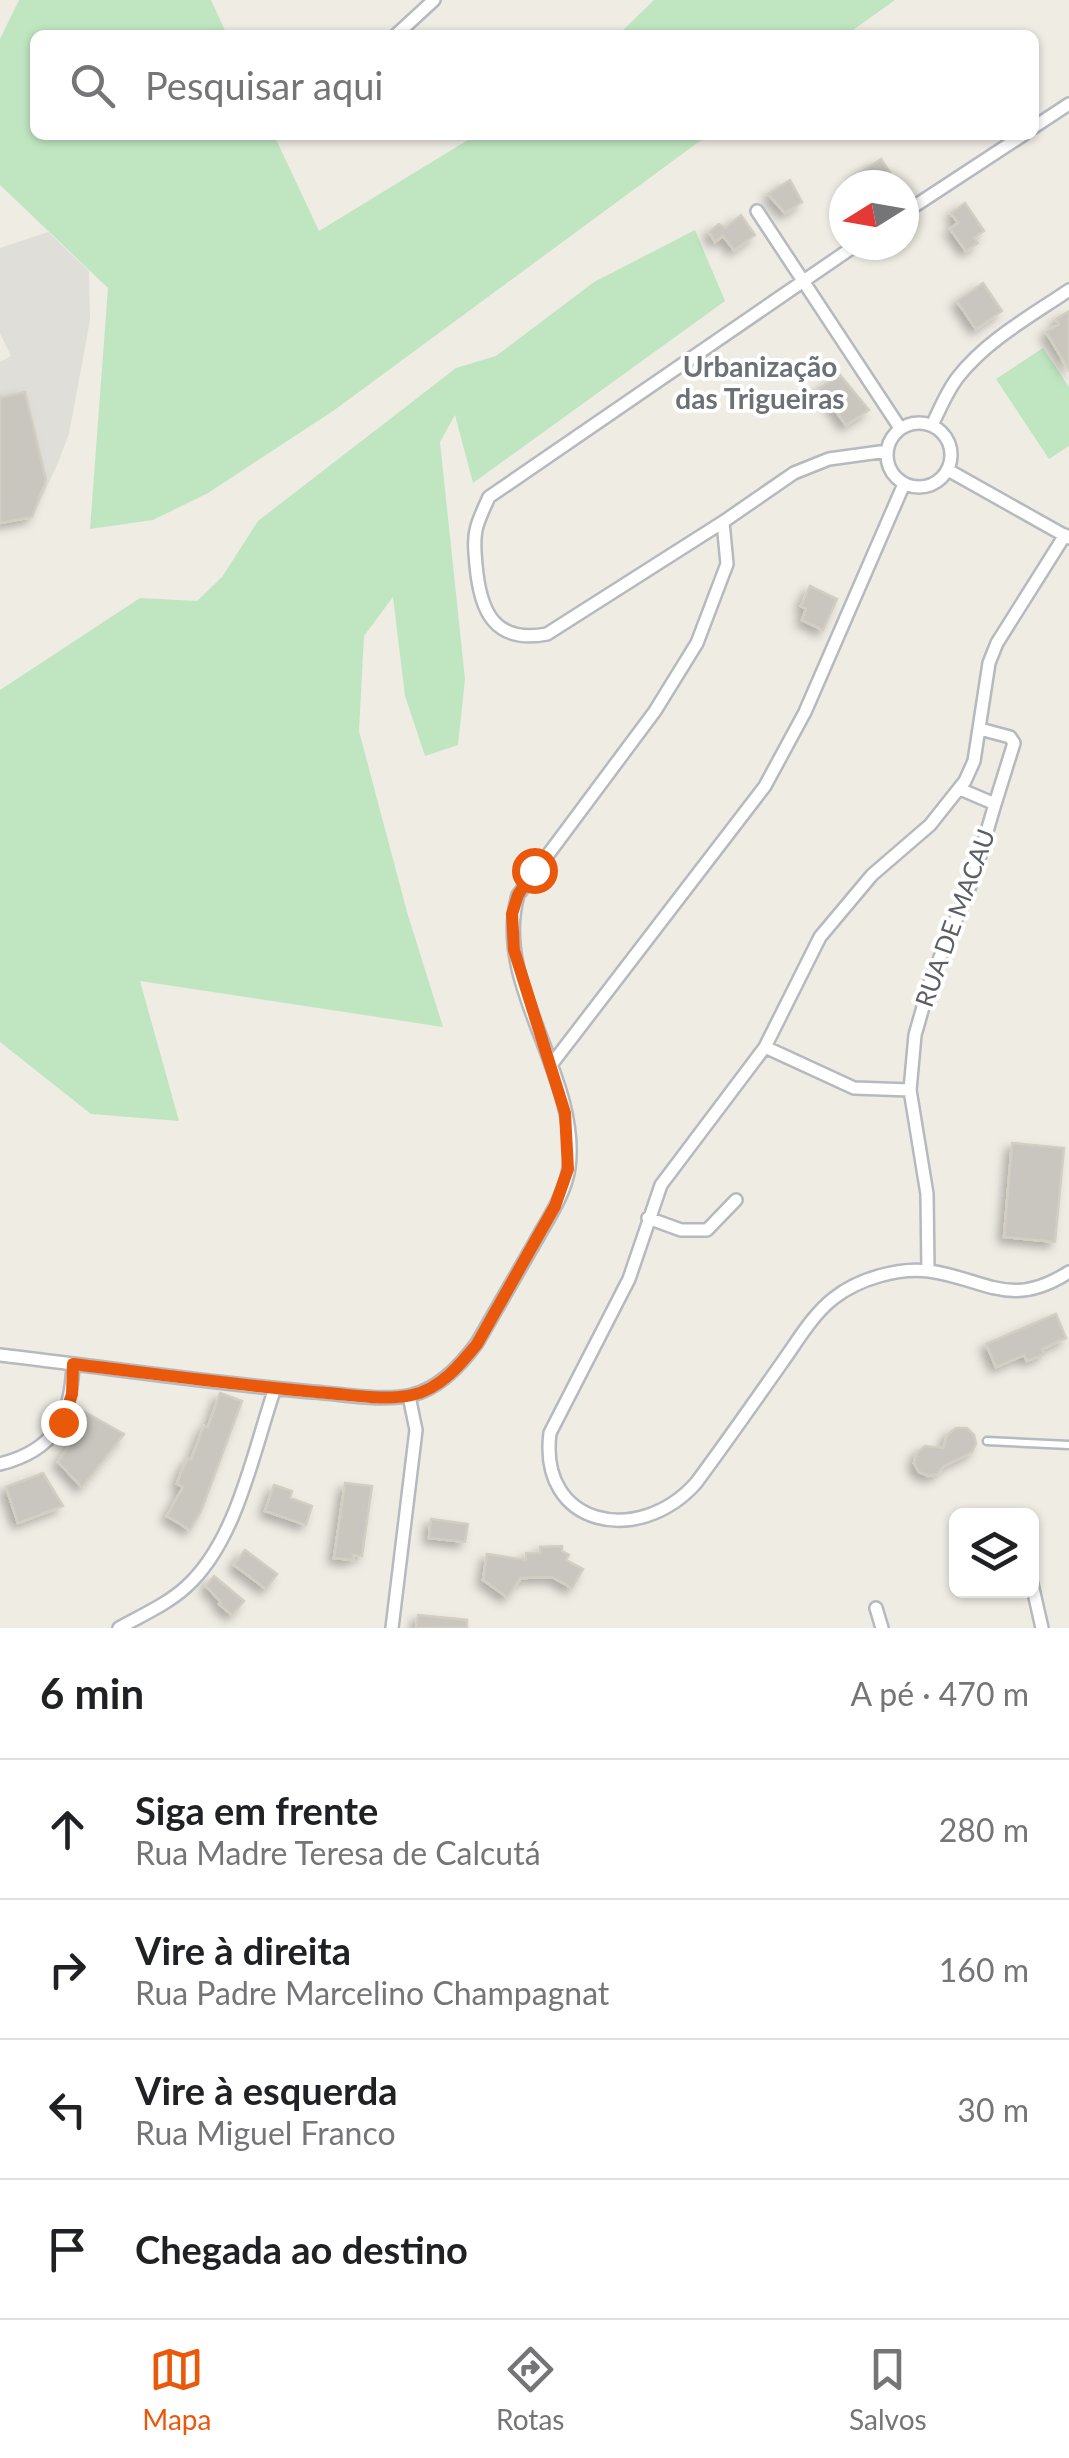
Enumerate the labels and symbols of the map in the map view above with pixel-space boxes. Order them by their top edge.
north arrow [829,170,919,260]
district label: Urbanização das Trigueiras [675,349,845,415]
street label: RUA DE MACAU [908,825,1000,1011]
route start [512,848,558,894]
route end [41,1400,87,1446]

